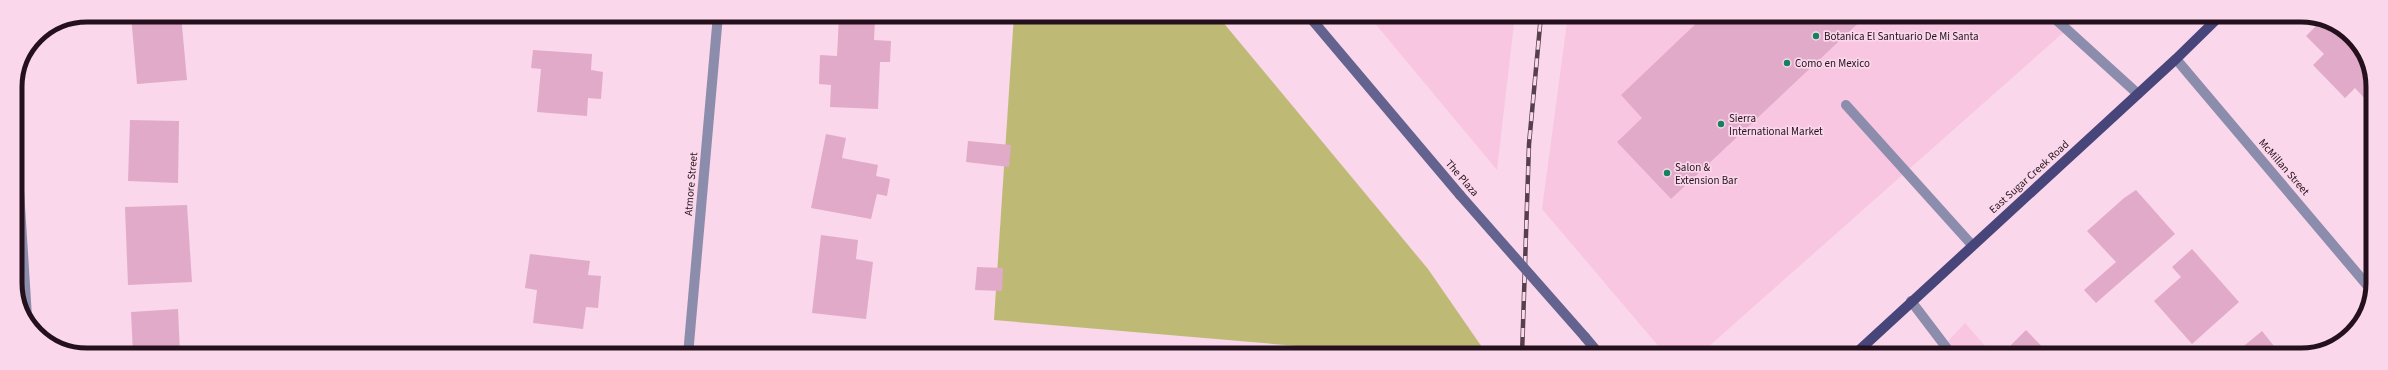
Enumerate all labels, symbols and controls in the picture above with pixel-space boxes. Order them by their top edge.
place label: Botanica El Santuario De Mi Santa [1824,29,1979,44]
marker: Botanica El Santuario De Mi Santa [1811,31,1821,41]
place label: Como en Mexico [1795,56,1870,71]
marker: Como en Mexico [1782,58,1792,68]
place label: Sierra International Market [1729,111,1823,139]
marker: Sierra International Market [1716,119,1726,129]
street label: McMillan Street [2255,135,2313,199]
street label: East Sugar Creek Road [1986,137,2072,217]
street label: Atmore Street [681,151,701,216]
street label: The Plaza [1442,156,1482,200]
place label: Salon & Extension Bar [1675,160,1738,188]
marker: Salon & Extension Bar [1662,168,1672,178]

